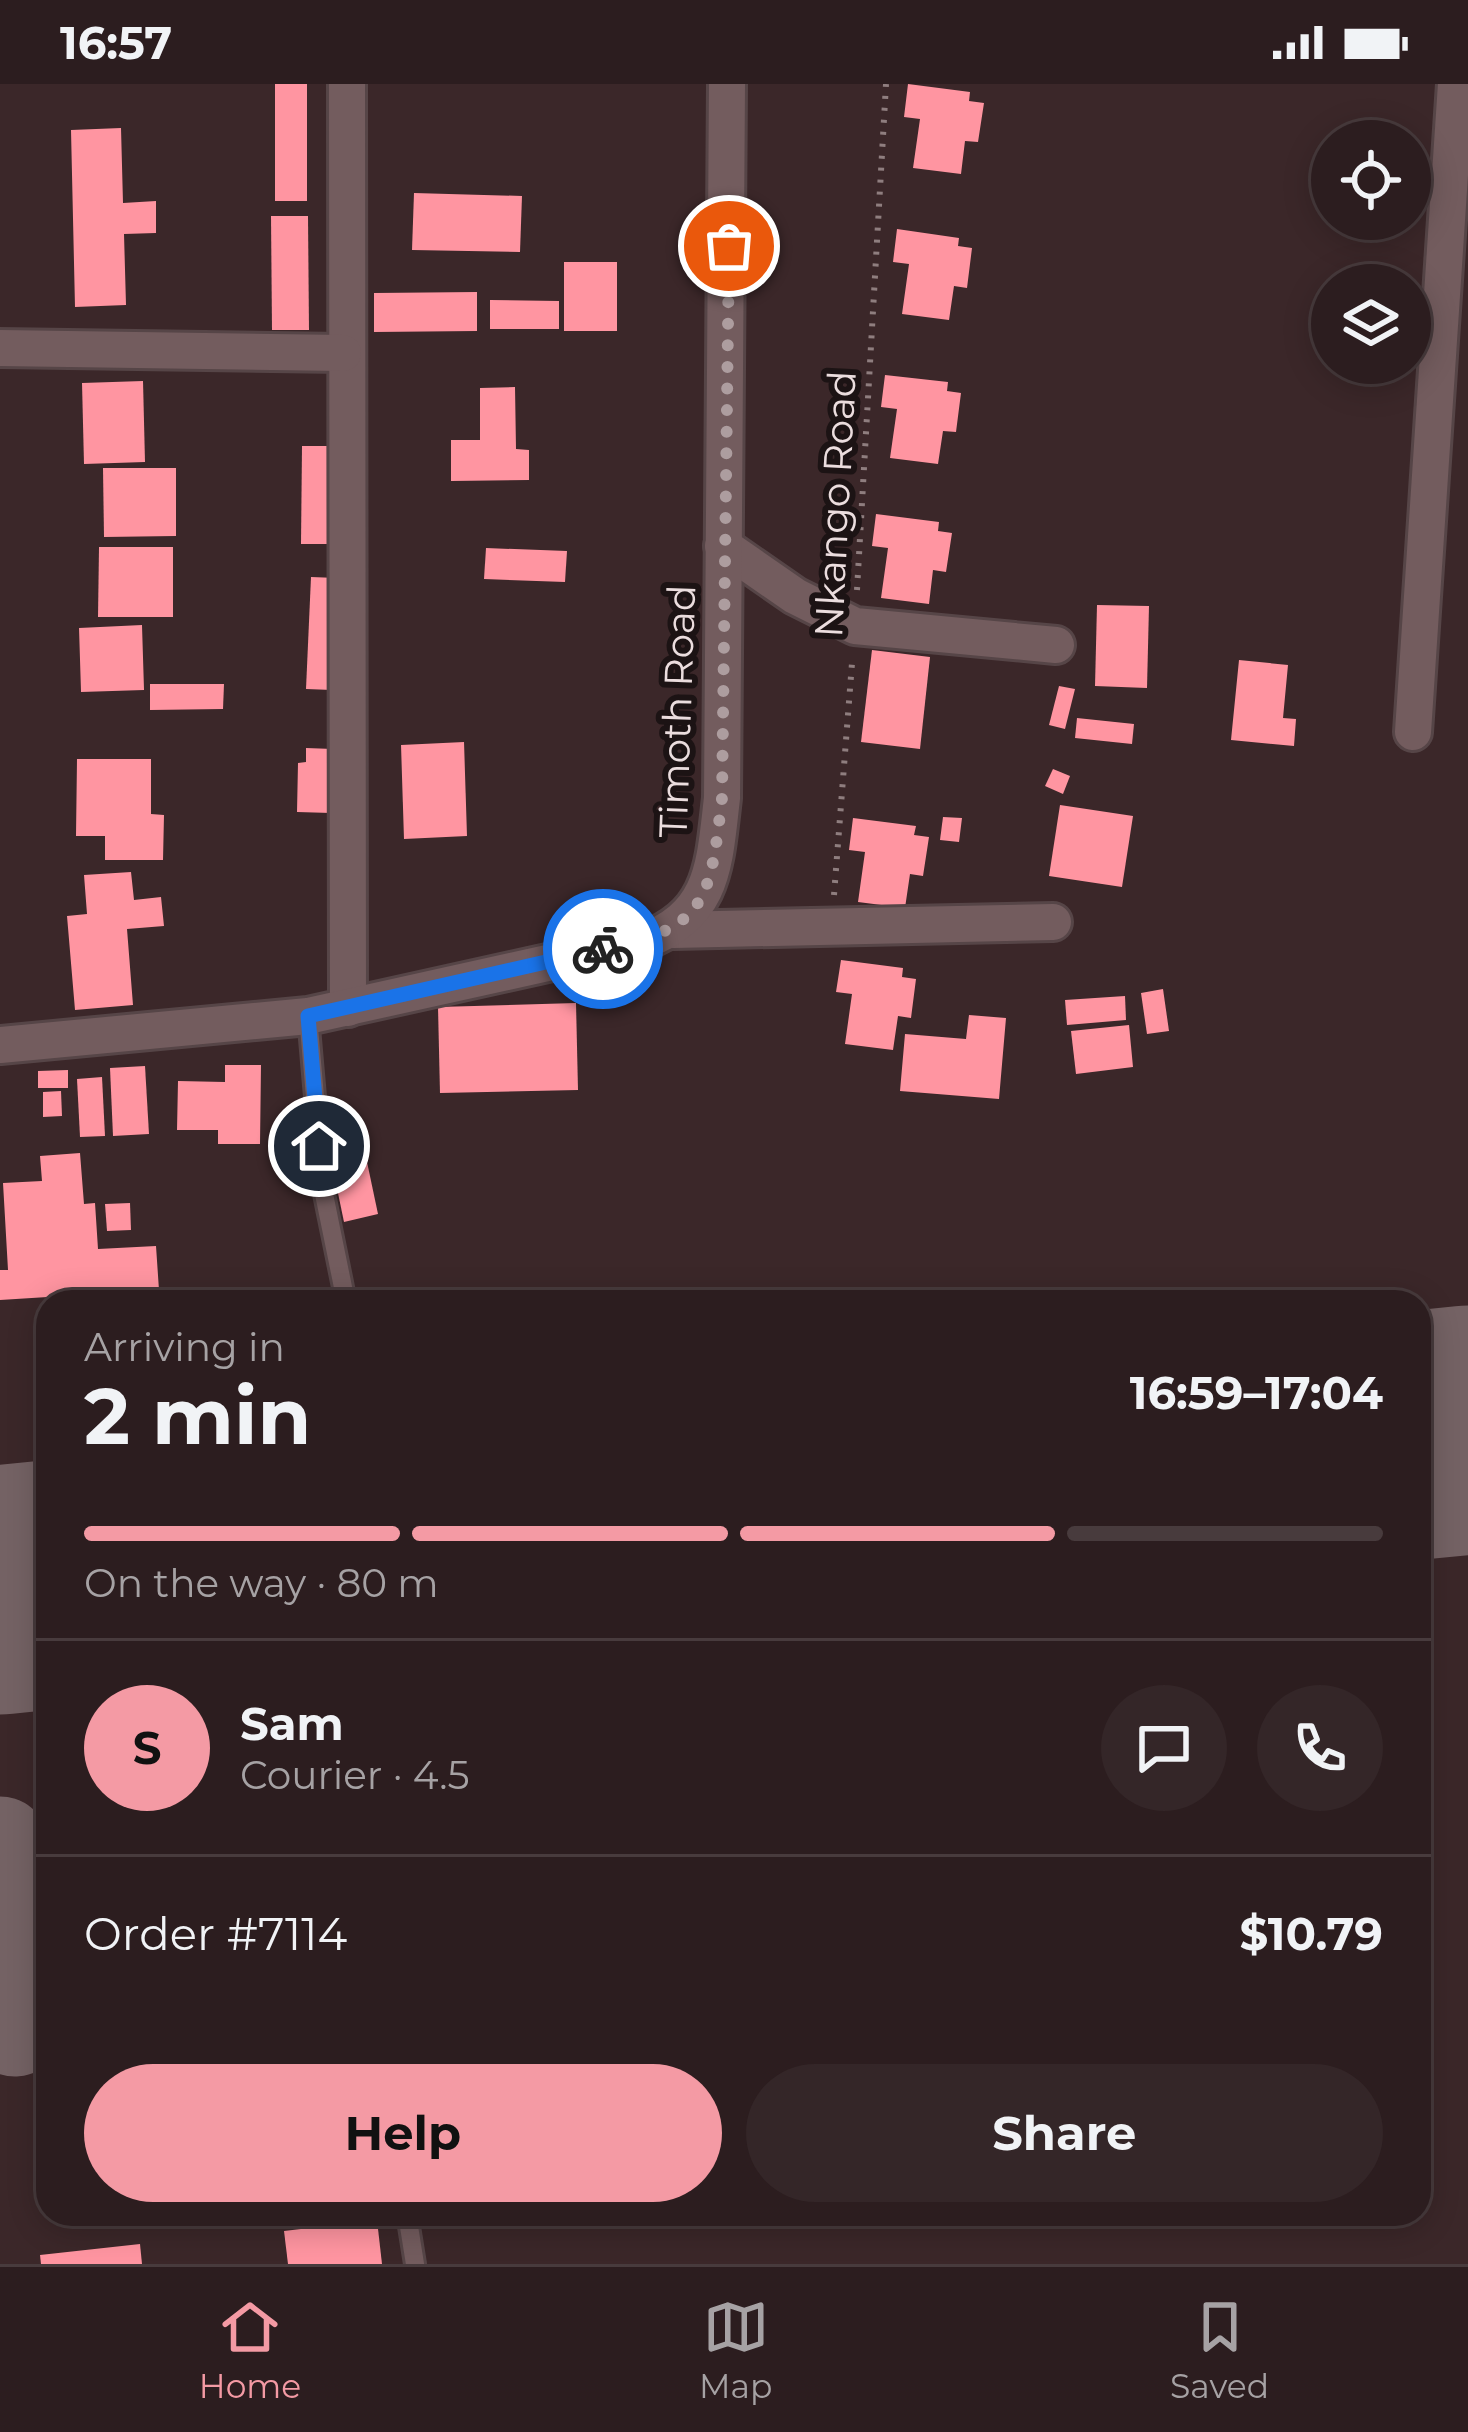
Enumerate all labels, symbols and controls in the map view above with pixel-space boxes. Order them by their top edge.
text: 16:57 [60,15,172,70]
map controls [1311,120,1431,384]
button: locate [1311,120,1431,240]
pin [678,195,780,297]
icon: bag [696,213,762,279]
button: layers [1311,264,1431,384]
street label: Nkango Road [804,369,866,639]
street label: Timoth Road [649,584,705,838]
courier [543,889,663,1009]
icon: bike [570,916,636,982]
pin [268,1095,370,1197]
icon: home [286,1113,352,1179]
text: Arriving in [84,1323,285,1371]
text: 16:59–17:04 [1130,1365,1383,1420]
text: 2 min [84,1368,311,1464]
text: On the way · 80 m [84,1559,439,1607]
button: chat [1101,1685,1227,1811]
button: phone [1257,1685,1383,1811]
text: Sam [240,1696,344,1751]
text: S [133,1720,161,1775]
text: Courier · 4.5 [240,1751,470,1799]
text: Order #7114 [84,1906,347,1961]
text: $10.79 [1240,1906,1383,1961]
button: Help [84,2064,722,2202]
button: Share [746,2064,1383,2202]
tab: Home [199,2294,301,2406]
tab: Map [699,2294,772,2406]
tab: Saved [1170,2294,1269,2406]

